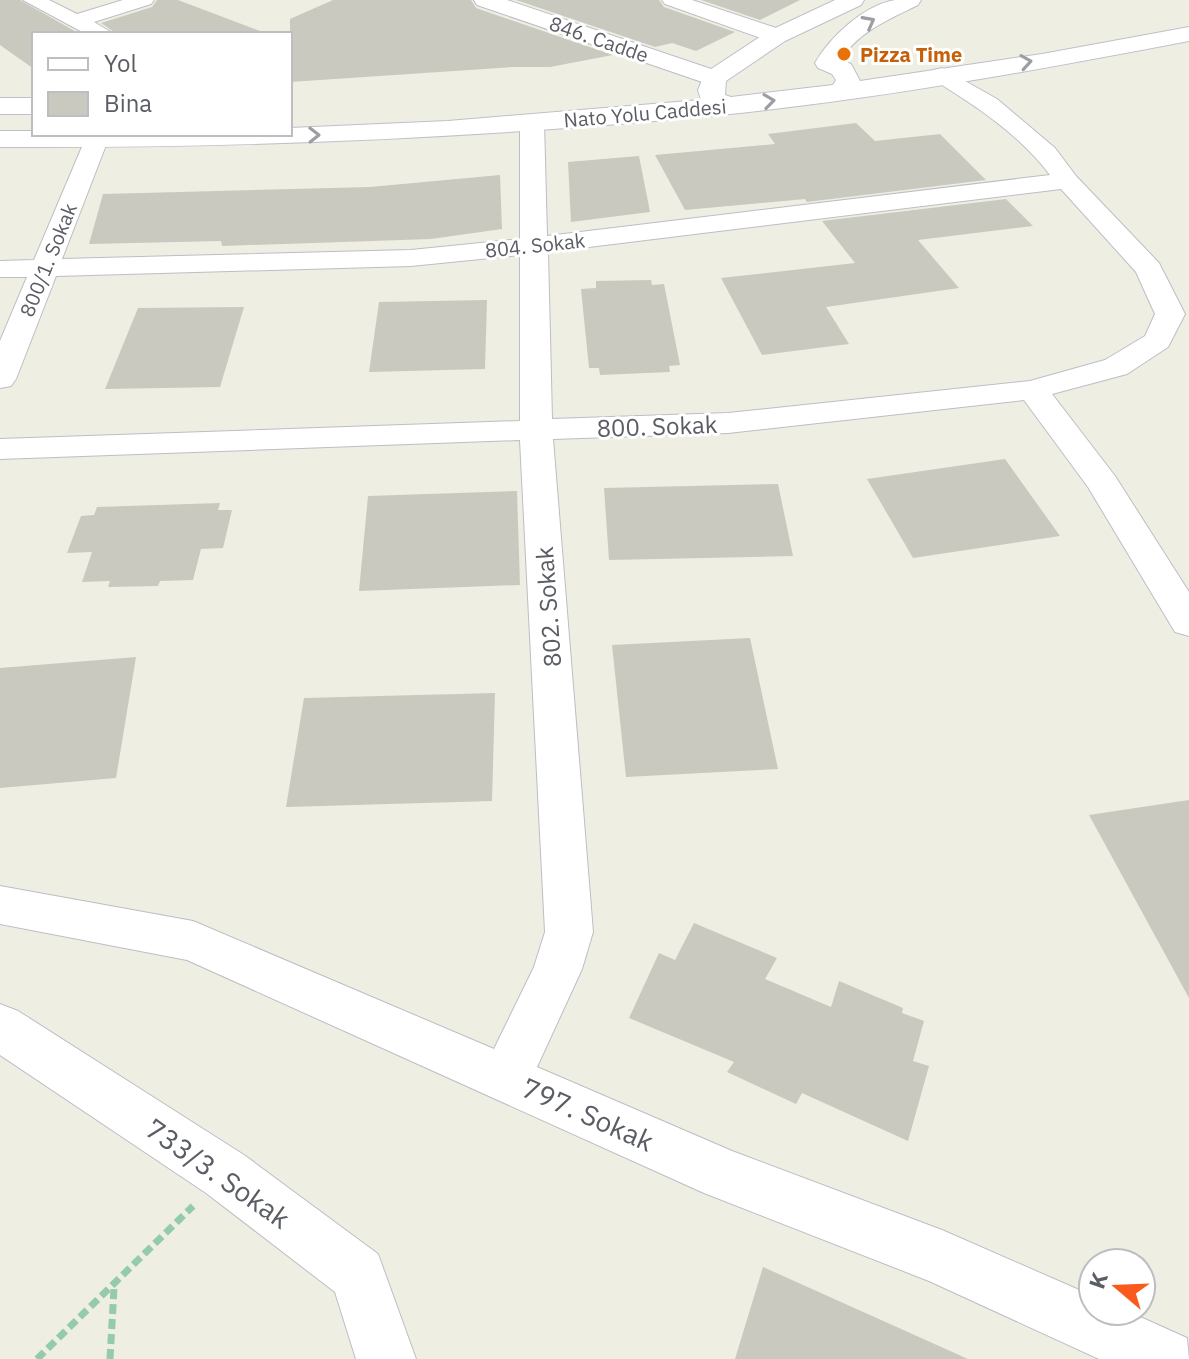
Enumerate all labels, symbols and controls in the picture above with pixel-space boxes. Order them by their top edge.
street label: 846. Cadde [546,9,652,69]
one-way arrow [860,16,875,31]
legend [32,32,292,136]
place label: Pizza Time [860,41,962,68]
marker: Pizza Time [835,45,853,63]
text: Yol [104,47,137,79]
one-way arrow [1019,54,1033,71]
text: Bina [104,87,152,119]
street label: Nato Yolu Caddesi [562,92,728,134]
one-way arrow [762,93,775,110]
one-way arrow [308,127,321,144]
street label: 800/1. Sokak [13,199,83,321]
street label: 804. Sokak [484,226,587,264]
street label: 800. Sokak [596,408,718,444]
street label: 802. Sokak [528,545,568,668]
street label: 797. Sokak [516,1068,660,1160]
street label: 733/3. Sokak [138,1110,298,1237]
north arrow [1077,1247,1157,1327]
text: K [1081,1268,1114,1292]

